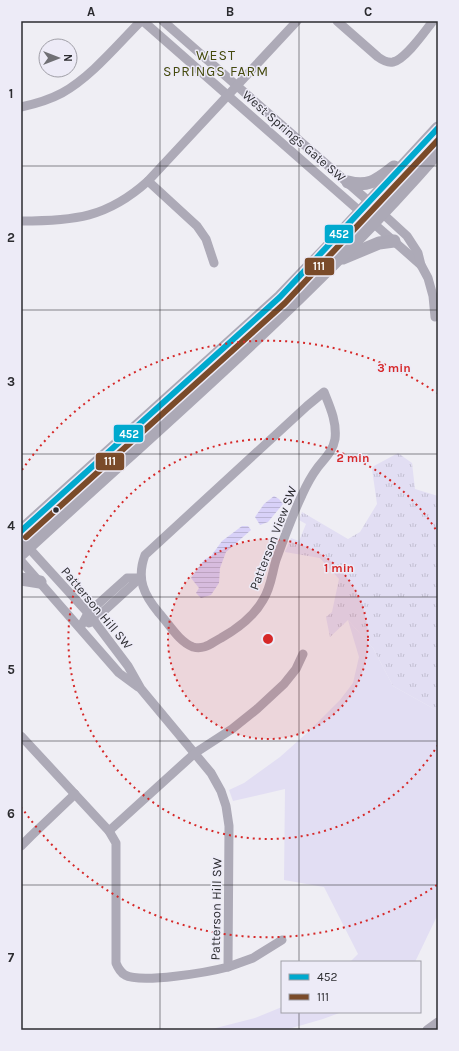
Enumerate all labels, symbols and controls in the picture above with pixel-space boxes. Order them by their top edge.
text: A [87,4,95,19]
text: B [226,4,234,19]
text: C [364,4,372,19]
north arrow [38,38,78,78]
district label: WEST SPRINGS FARM [163,47,269,80]
text: N [61,54,74,62]
text: 1 [9,86,13,101]
street label: West Springs Gate SW [239,87,349,185]
line badge: 452 [324,224,354,244]
text: 452 [329,228,349,241]
text: 2 [7,230,15,245]
line badge: 111 [304,257,335,276]
text: 111 [313,260,325,273]
text: 3 min [377,361,411,375]
text: 3 [7,374,15,389]
line badge: 452 [113,424,144,443]
text: 452 [119,428,139,441]
text: 2 min [336,451,370,465]
line badge: 111 [95,452,125,471]
text: 111 [104,455,116,468]
street label: Patterson View SW [246,484,300,592]
unlabelled marker [51,505,61,515]
text: 4 [7,518,15,533]
text: 1 min [324,561,354,575]
street label: Patterson Hill SW [58,564,136,652]
centre of rings [261,632,275,646]
text: 5 [7,662,15,677]
text: 6 [7,806,15,821]
street label: Patterson Hill SW [208,857,224,961]
text: 7 [8,950,15,965]
legend [281,961,421,1013]
text: 452 [317,970,337,984]
text: 111 [317,990,329,1004]

